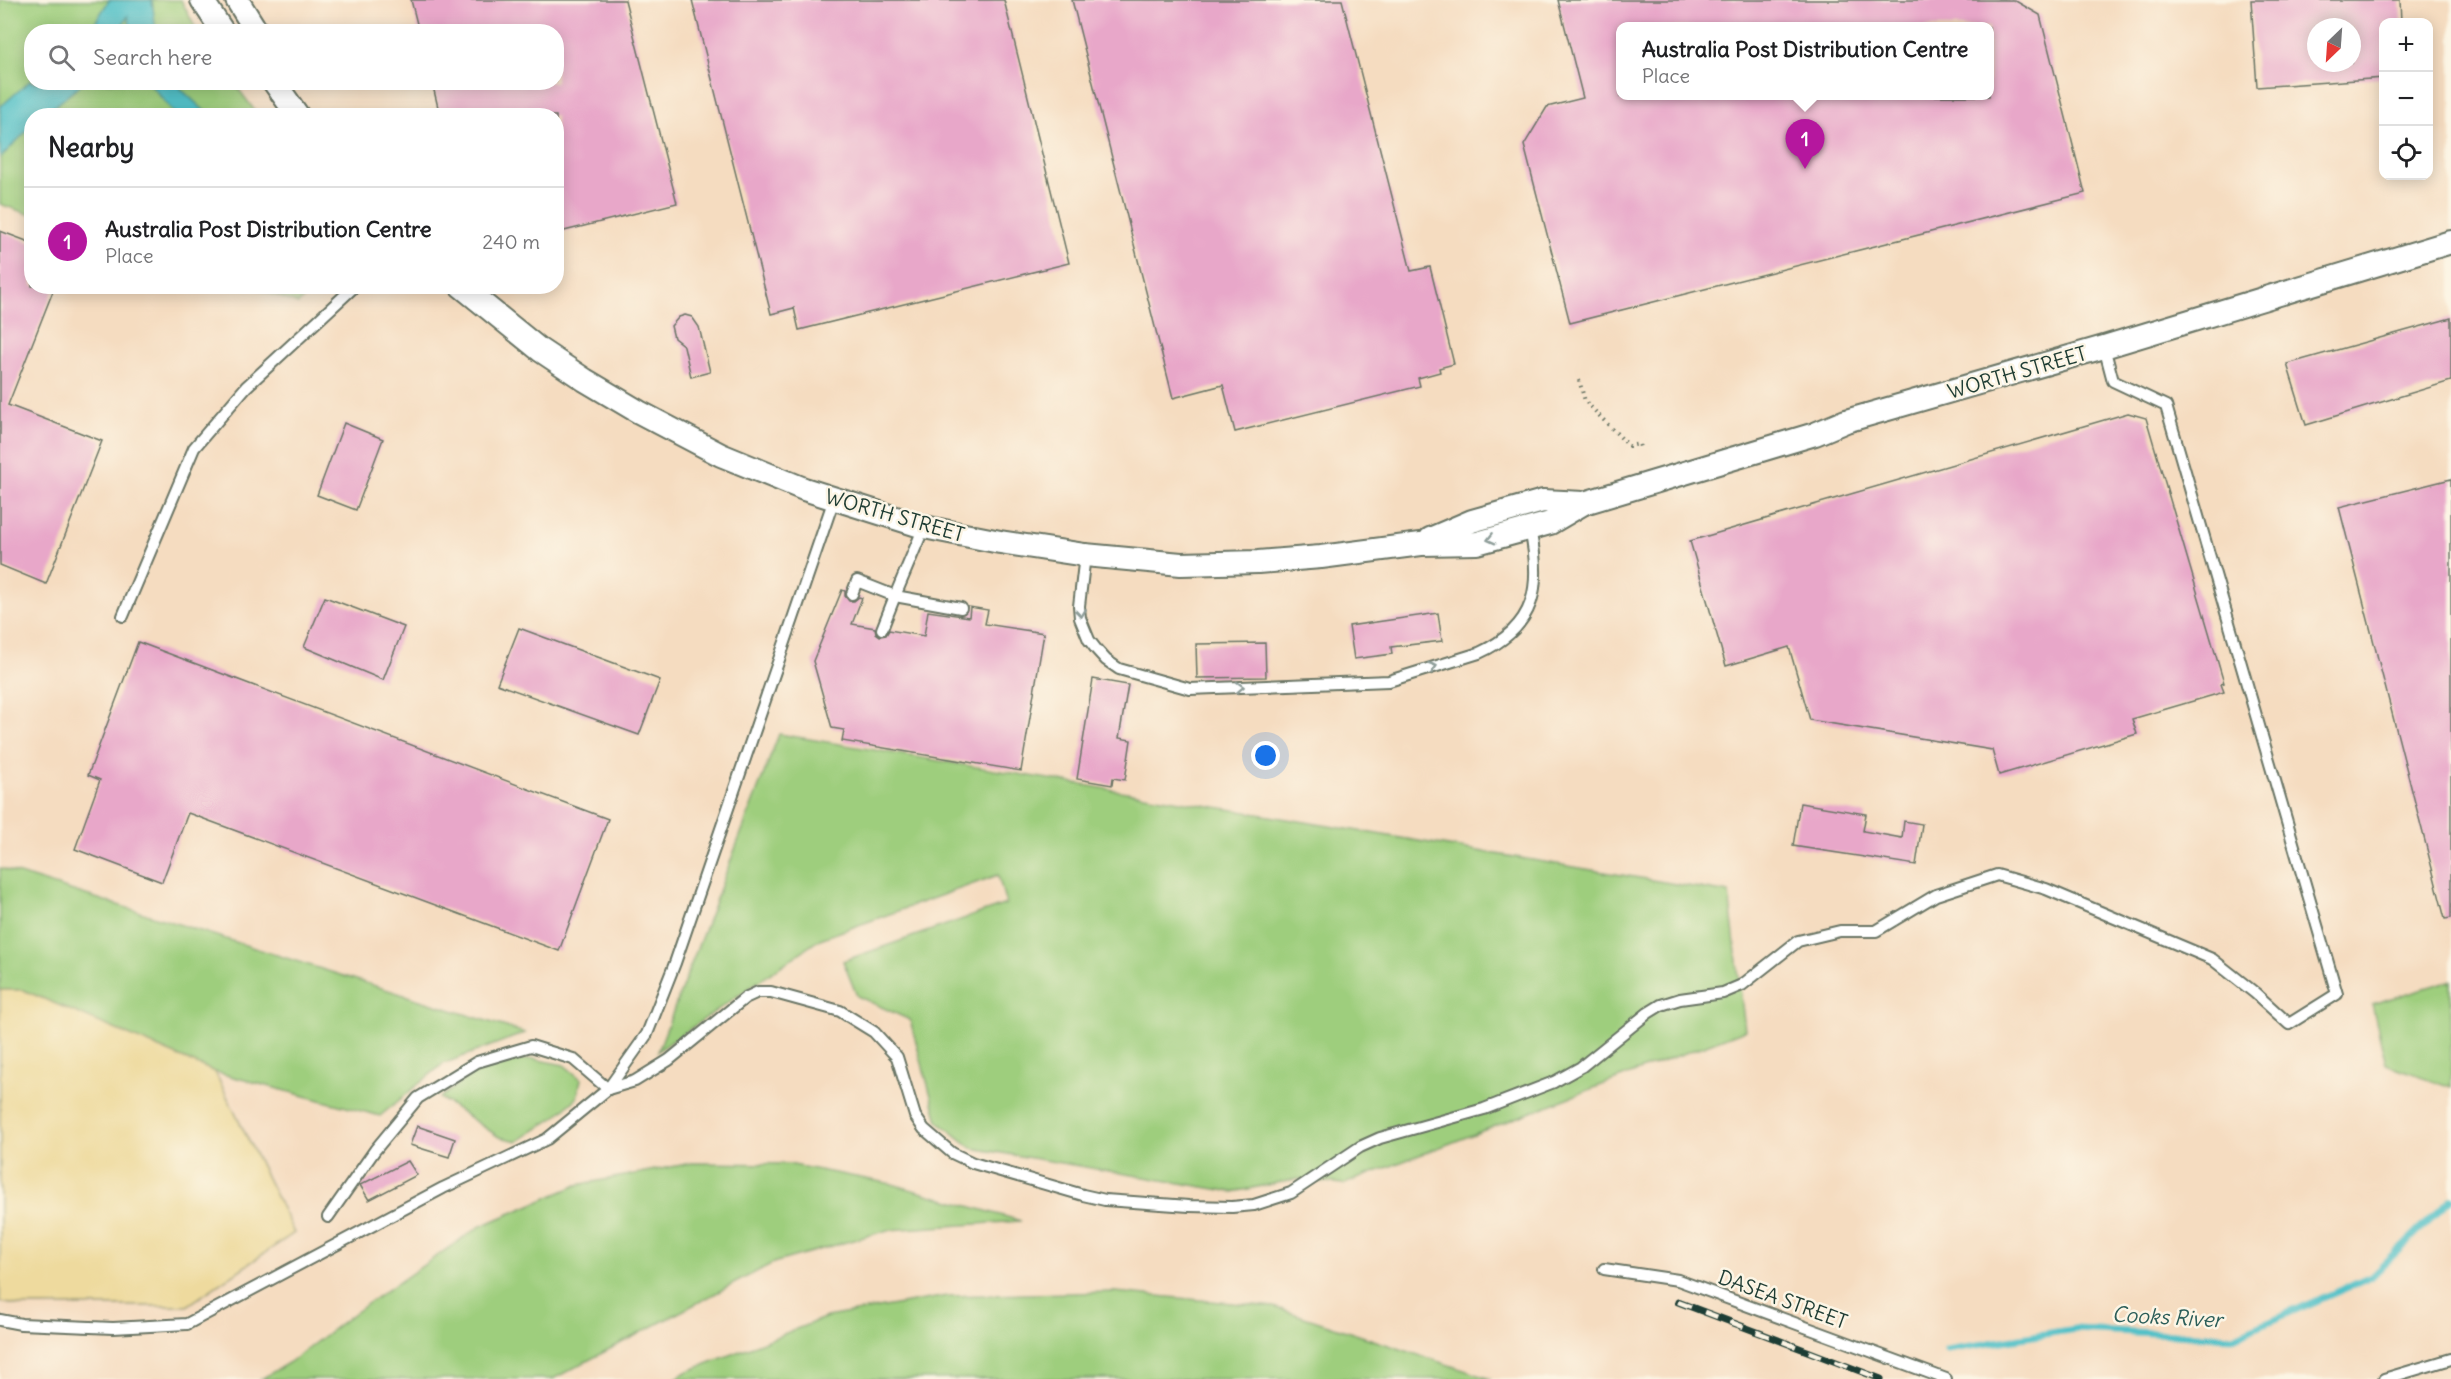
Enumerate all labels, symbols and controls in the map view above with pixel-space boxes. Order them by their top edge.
north arrow [2307,18,2361,72]
map controls [2379,18,2433,180]
button: + [2379,18,2433,72]
popup [1616,22,1994,100]
search box [24,24,564,90]
text: Australia Post Distribution Centre [1642,35,1968,63]
icon: search [45,41,78,74]
text: Search here [93,43,212,71]
text: Place [1642,63,1690,88]
button: − [2379,72,2433,126]
pin: 1 [1786,120,1824,169]
button: locate [2379,126,2433,180]
text: Nearby [48,131,134,164]
text: Australia Post Distribution Centre [105,215,432,243]
text: 1 [64,229,71,254]
text: 240 m [482,229,540,254]
text: Place [105,243,153,268]
street label: WORTH STREET [1944,340,2090,404]
street label: WORTH STREET [822,483,968,547]
one-way arrow [1487,532,1497,545]
one-way arrow [1074,608,1087,617]
one-way arrow [1427,662,1438,674]
one-way arrow [1236,680,1245,693]
your location [1251,741,1280,770]
street label: DASEA STREET [1715,1264,1851,1334]
water label: Cooks River [2111,1301,2225,1334]

